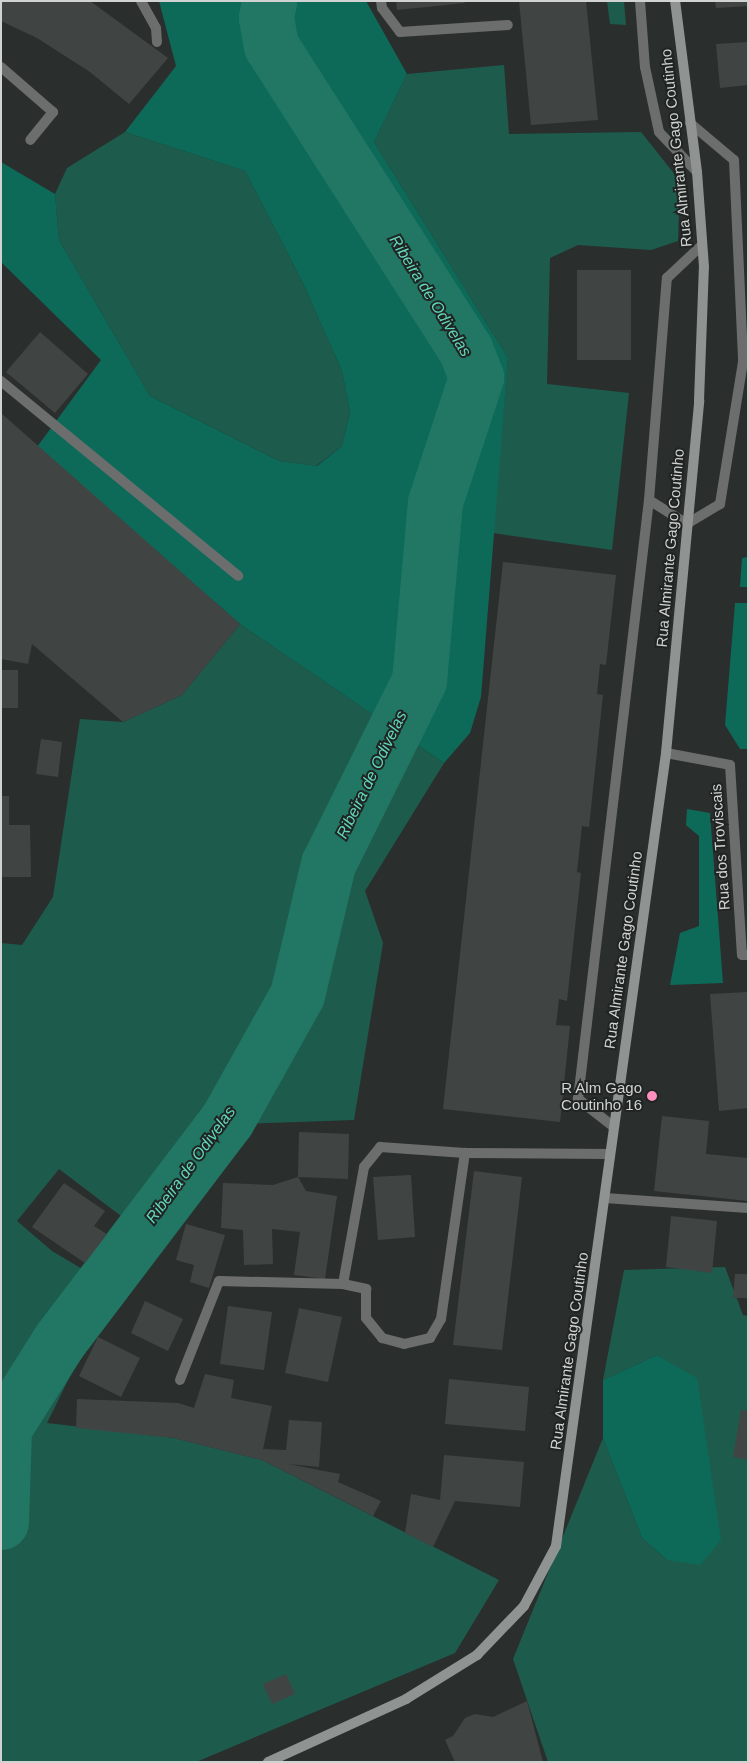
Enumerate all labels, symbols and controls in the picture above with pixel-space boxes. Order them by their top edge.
street label: Rua Almirante Gago Coutinho [657,48,695,248]
water label: Ribeira de Odivelas [385,232,475,360]
street label: Rua Almirante Gago Coutinho [652,448,688,648]
water label: Ribeira de Odivelas [333,708,411,842]
street label: Rua dos Troviscais [707,783,733,911]
street label: Rua Almirante Gago Coutinho [600,850,646,1050]
place label: R Alm Gago Coutinho 16 [560,1078,642,1113]
marker: R Alm Gago Coutinho 16 [646,1090,658,1102]
water label: Ribeira de Odivelas [142,1103,240,1227]
street label: Rua Almirante Gago Coutinho [546,1251,592,1451]

